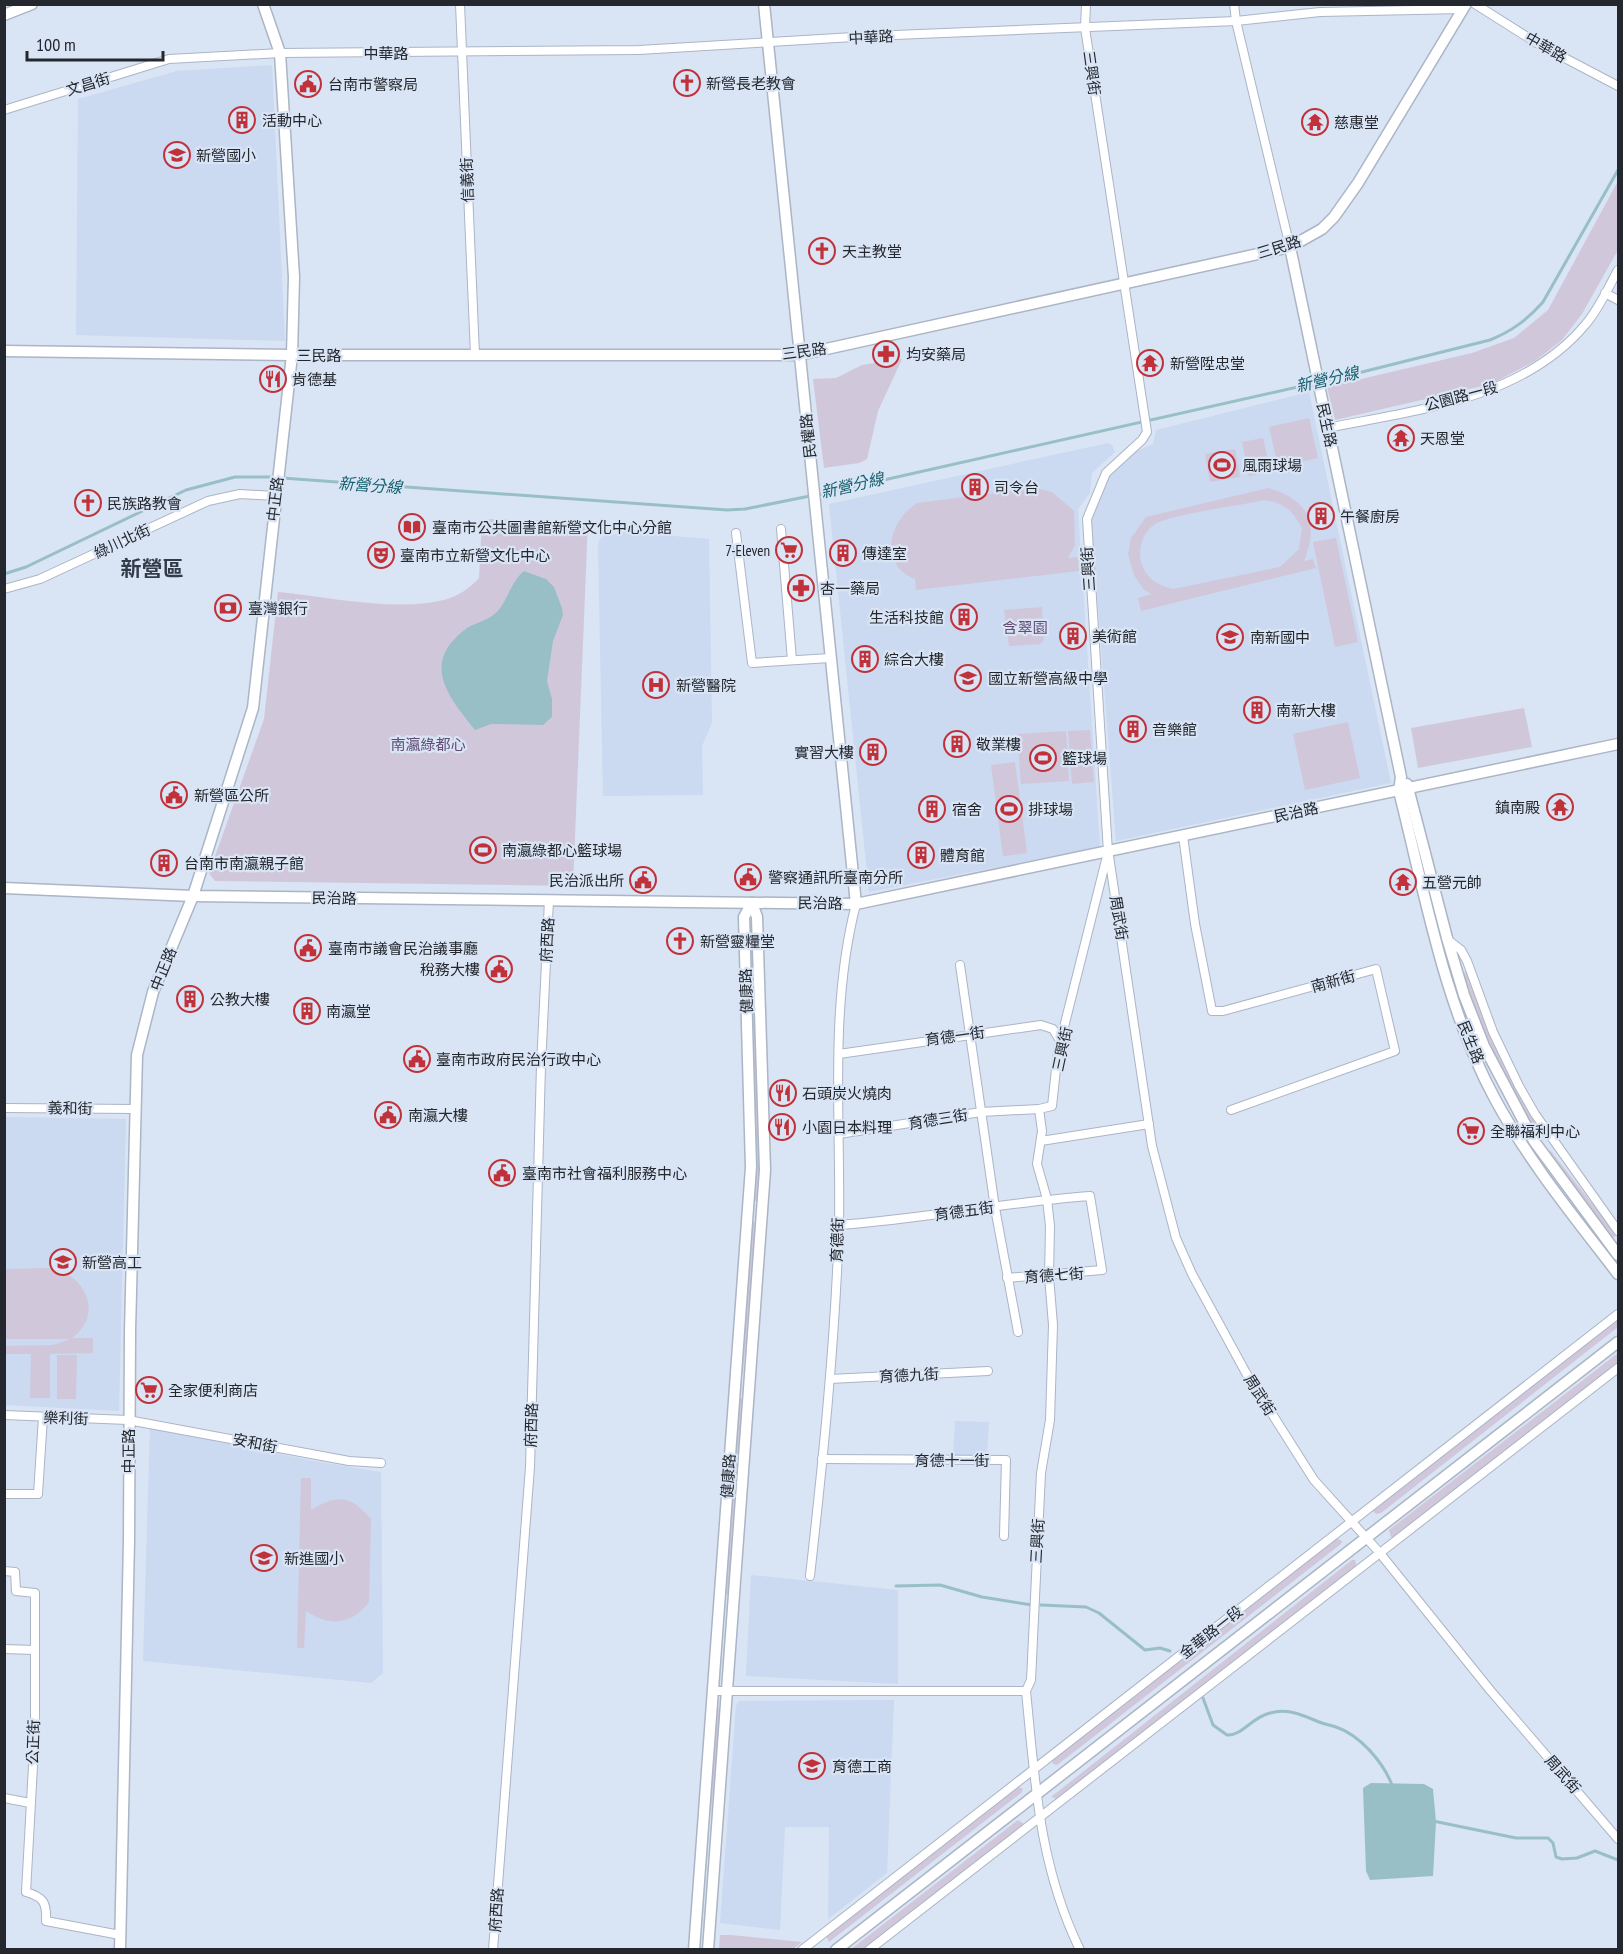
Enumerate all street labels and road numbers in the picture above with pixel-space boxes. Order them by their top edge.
street label: 中華路 [848,26,894,48]
street label: 中華路 [1522,28,1570,66]
street label: 中華路 [363,44,409,63]
street label: 三興街 [1079,49,1105,97]
street label: 文昌街 [64,68,112,100]
street label: 信義街 [457,157,477,203]
street label: 三民路 [1255,231,1303,263]
street label: 三民路 [780,338,828,364]
street label: 三民路 [296,346,342,365]
street label: 公園路一段 [1422,377,1500,415]
street label: 民生路 [1313,401,1341,449]
street label: 民權路 [796,413,820,459]
street label: 中正路 [263,476,287,522]
street label: 綠川北街 [91,520,153,562]
street label: 三興街 [1077,546,1099,592]
street label: 民治路 [1272,798,1320,826]
street label: 民治路 [311,888,357,908]
street label: 民治路 [797,893,843,913]
street label: 周武街 [1106,894,1132,942]
street label: 府西路 [536,917,558,963]
street label: 中正路 [146,945,180,993]
street label: 南新街 [1309,966,1357,996]
street label: 健康路 [736,968,756,1014]
street label: 民生路 [1454,1018,1488,1066]
street label: 育德一街 [924,1022,986,1050]
street label: 三興街 [1048,1025,1076,1073]
street label: 義和街 [47,1098,93,1118]
street label: 育德三街 [907,1105,969,1133]
street label: 育德五街 [933,1197,995,1225]
street label: 育德街 [827,1217,847,1263]
street label: 育德七街 [1023,1263,1085,1287]
street label: 育德九街 [879,1364,939,1386]
street label: 周武街 [1240,1371,1280,1419]
street label: 府西路 [521,1402,541,1448]
street label: 樂利街 [43,1408,89,1428]
street label: 中正路 [119,1428,138,1474]
street label: 安和街 [231,1429,279,1457]
street label: 育德十一街 [914,1451,990,1470]
street label: 健康路 [717,1453,739,1499]
street label: 三興街 [1026,1518,1048,1564]
street label: 金華路一段 [1176,1601,1246,1663]
street label: 公正街 [23,1719,43,1765]
street label: 周武街 [1541,1751,1585,1797]
street label: 府西路 [485,1887,507,1933]

